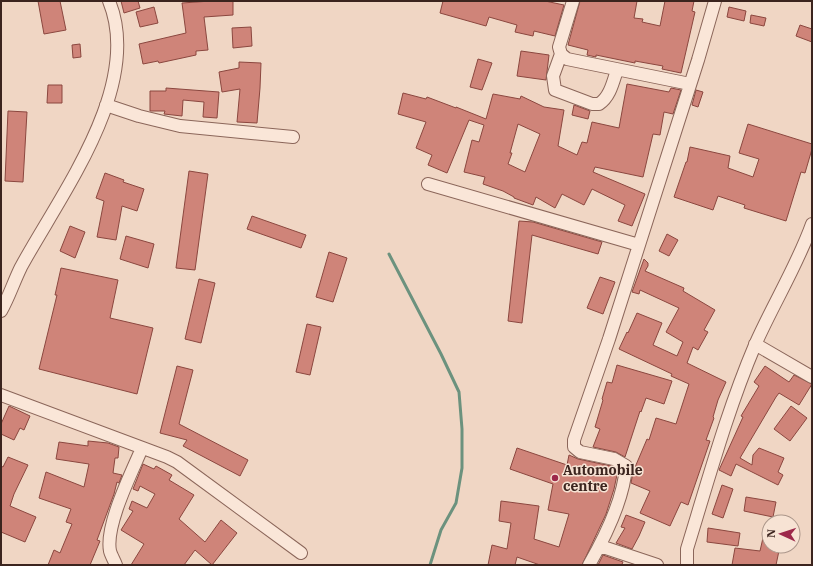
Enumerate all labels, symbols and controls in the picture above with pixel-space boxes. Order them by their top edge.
place label: Automobile centre [563,461,643,495]
marker: Automobile centre [550,473,560,483]
north arrow [761,514,801,554]
text: N [764,528,778,538]

